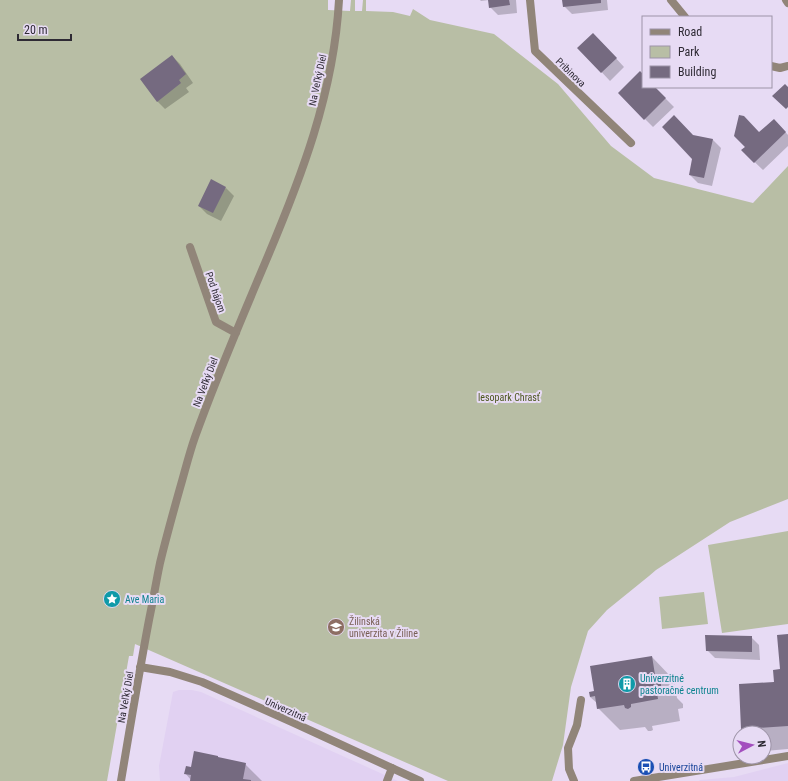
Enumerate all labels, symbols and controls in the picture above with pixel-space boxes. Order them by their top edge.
scale bar [18,16,71,42]
legend [642,16,772,88]
text: 20 m [24,23,48,37]
text: Road [678,25,702,39]
text: Park [678,45,700,59]
street label: Na Veľký Diel [307,53,328,107]
street label: Pribinova [554,56,588,89]
text: Building [678,65,716,79]
street label: Pod hájom [203,270,228,314]
street label: Na Veľký Diel [191,356,220,409]
park label: lesopark Chrasť [478,392,541,403]
place icon: Ave Maria [102,589,122,609]
place label: Ave Maria [125,594,164,605]
place label: Žilinská univerzita v Žiline [349,615,418,639]
school or university icon: Žilinská univerzita v Žiline [326,617,346,637]
street label: Na Veľký Diel [116,670,135,724]
place label: Univerzitné pastoračné centrum [640,673,719,696]
building icon: Univerzitné pastoračné centrum [617,674,637,694]
street label: Univerzitná [263,695,308,724]
north arrow [732,725,772,765]
text: N [755,740,768,748]
bus stop icon: Univerzitná [636,757,656,777]
place label: Univerzitná [659,762,703,773]

